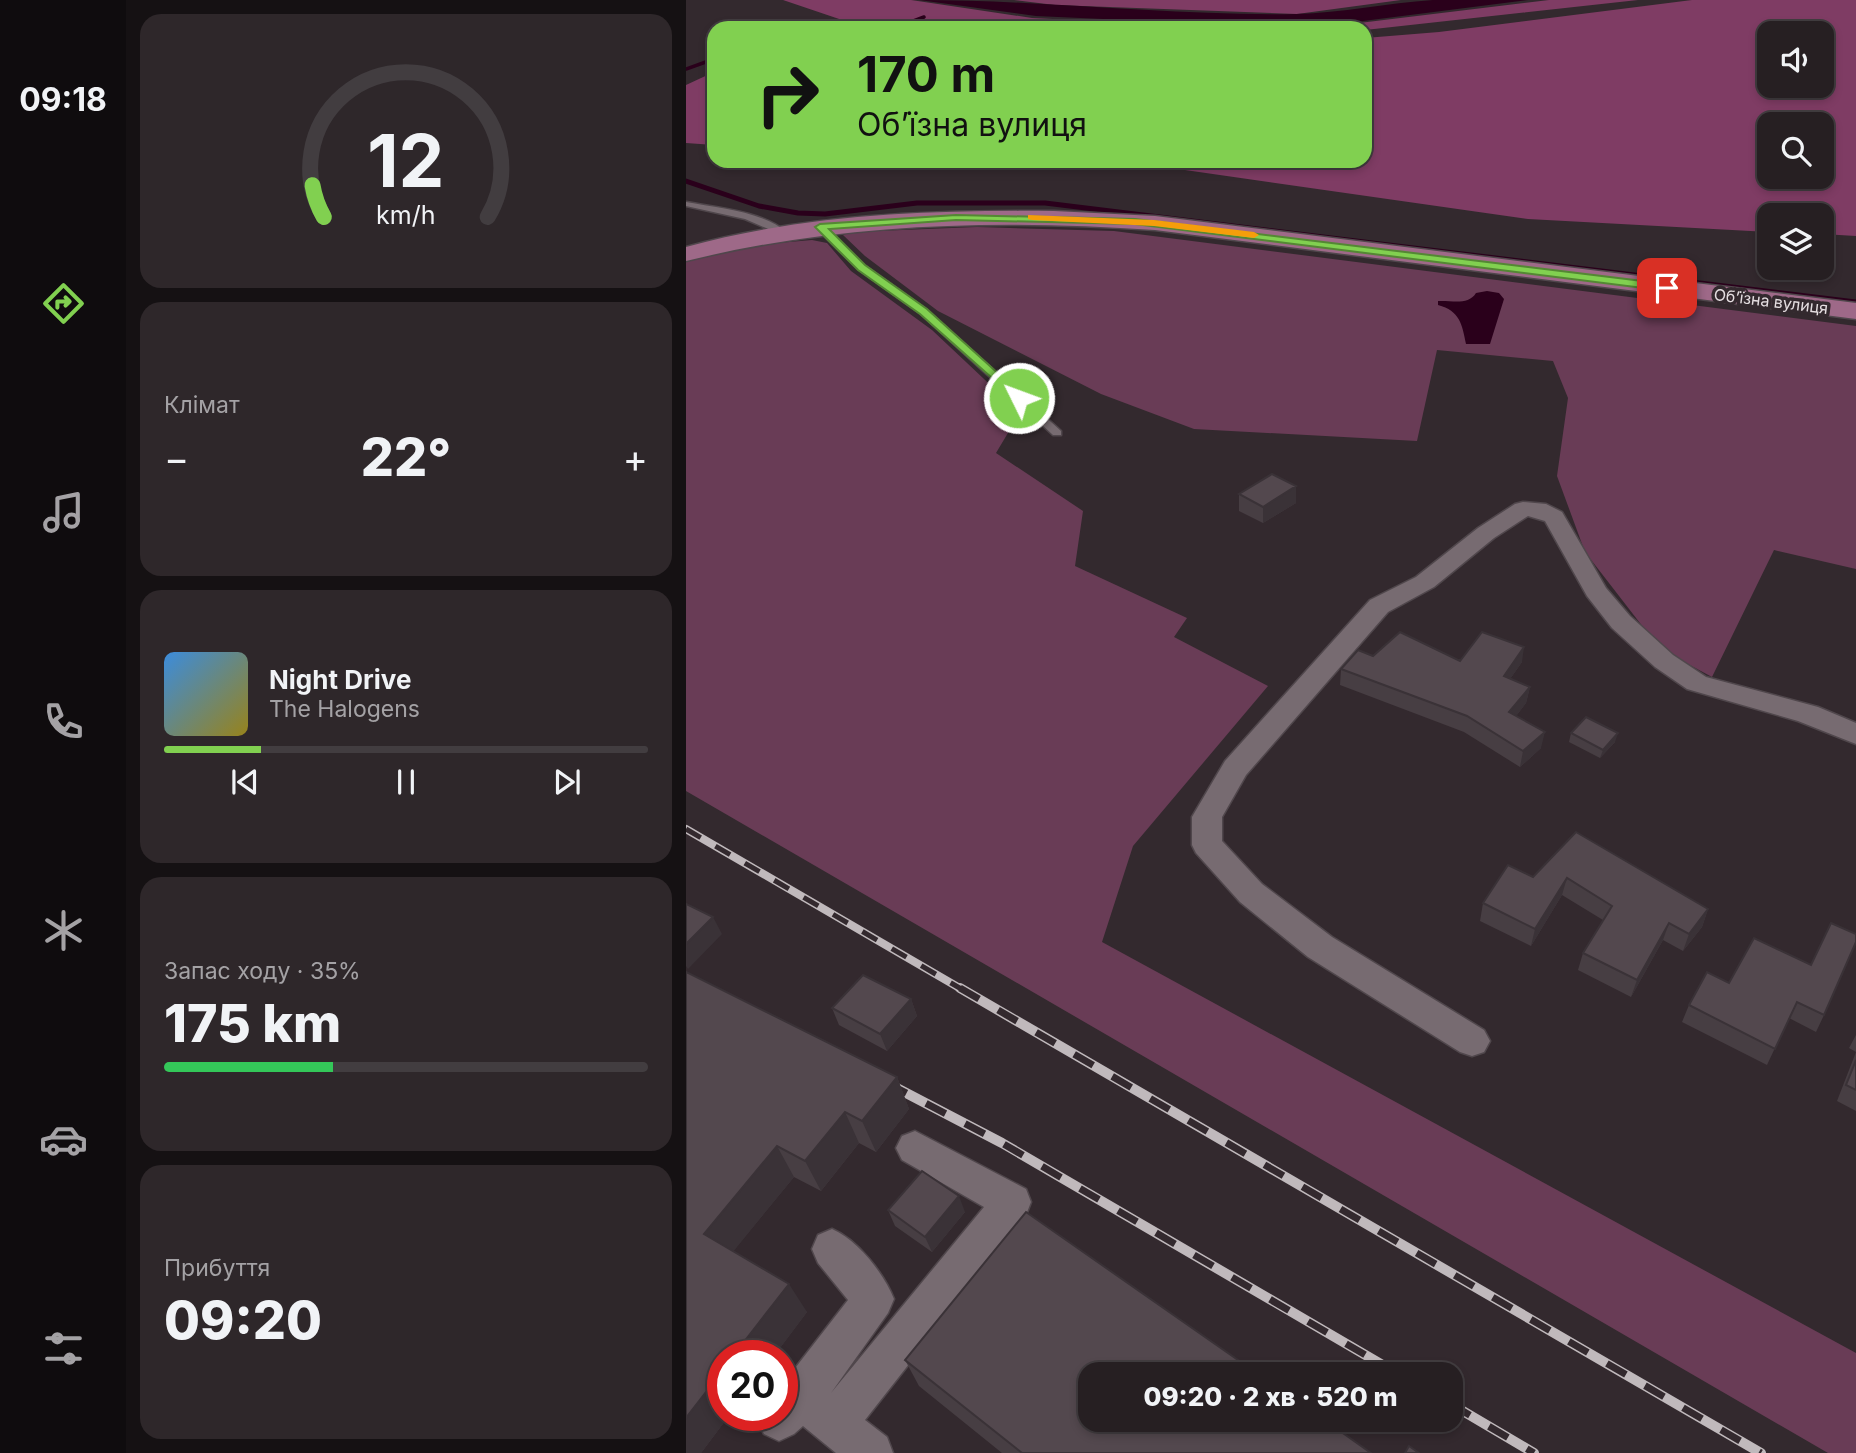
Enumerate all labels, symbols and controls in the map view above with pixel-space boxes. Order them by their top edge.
map controls [1757,21,1834,280]
button: sound [1757,21,1834,98]
text: 170 m [857,45,995,104]
icon: right [742,49,833,140]
text: 09:18 [19,80,107,119]
text: Обʼїзна вулиця [857,105,1087,144]
button: search [1757,112,1834,189]
text: 12 [367,116,445,205]
text: km/h [376,200,436,230]
button: layers [1757,203,1834,280]
pin [1637,258,1697,318]
icon: arrive [1648,269,1686,307]
icon: directions [39,279,88,328]
street label: Обʼїзна вулиця [1713,284,1829,318]
position arrow [982,361,1056,435]
text: Клімат [164,391,240,419]
text: 22° [361,426,451,489]
text: − [164,435,189,481]
text: + [623,435,648,481]
icon: music [39,488,88,537]
text: Night Drive [269,664,411,695]
text: The Halogens [269,695,420,723]
icon: phone [39,697,88,746]
icon: previous [226,763,264,801]
icon: pause [387,763,425,801]
icon: next [548,763,586,801]
icon: climate [39,906,88,955]
text: Запас ходу · 35% [164,957,361,985]
text: 175 km [164,992,341,1055]
icon: car [39,1115,88,1164]
text: Прибуття [164,1254,270,1282]
text: 09:20 [164,1289,322,1352]
icon: filters [39,1324,88,1373]
speed limit sign: 20 [707,1340,798,1431]
text: 09:20 · 2 хв · 520 m [1143,1381,1398,1412]

